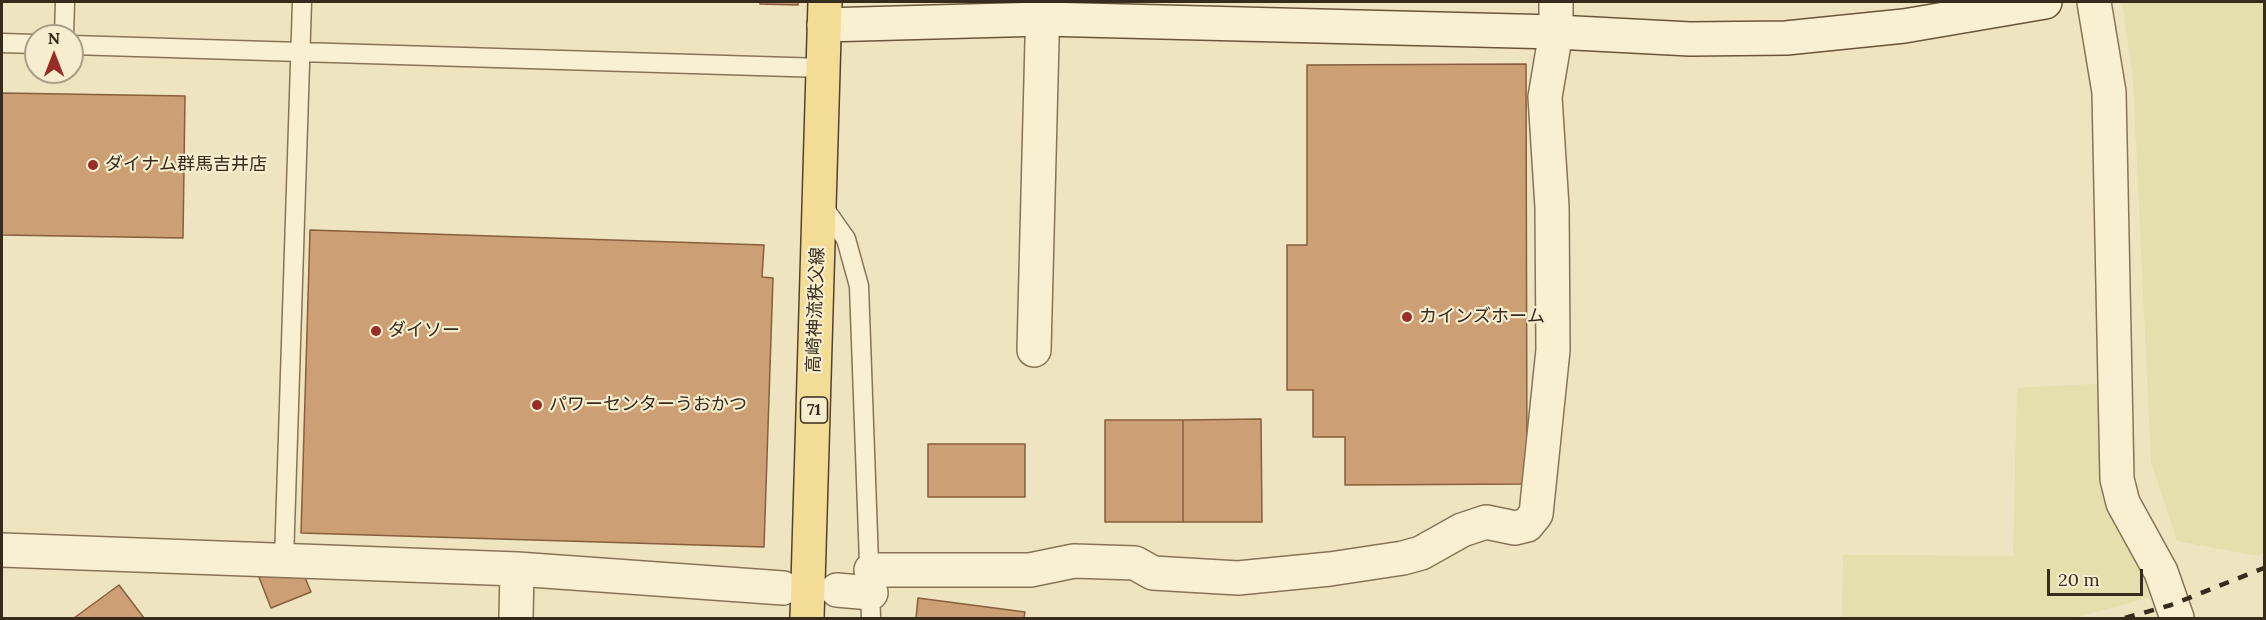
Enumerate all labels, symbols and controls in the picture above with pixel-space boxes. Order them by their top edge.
north arrow [24,24,84,84]
text: N [48,28,60,48]
place label: ダイナム群馬吉井店 [105,154,267,176]
marker: ダイナム群馬吉井店 [86,158,100,172]
street label: 高崎神流秩父線 [803,247,829,373]
place label: カインズホーム [1419,306,1545,328]
marker: カインズホーム [1400,310,1414,324]
place label: ダイソー [388,320,460,342]
marker: ダイソー [369,324,383,338]
place label: パワーセンターうおかつ [549,394,747,416]
road number: 71 [800,397,828,423]
marker: パワーセンターうおかつ [530,398,544,412]
scale bar [2050,557,2146,595]
text: 20 m [2058,568,2100,591]

